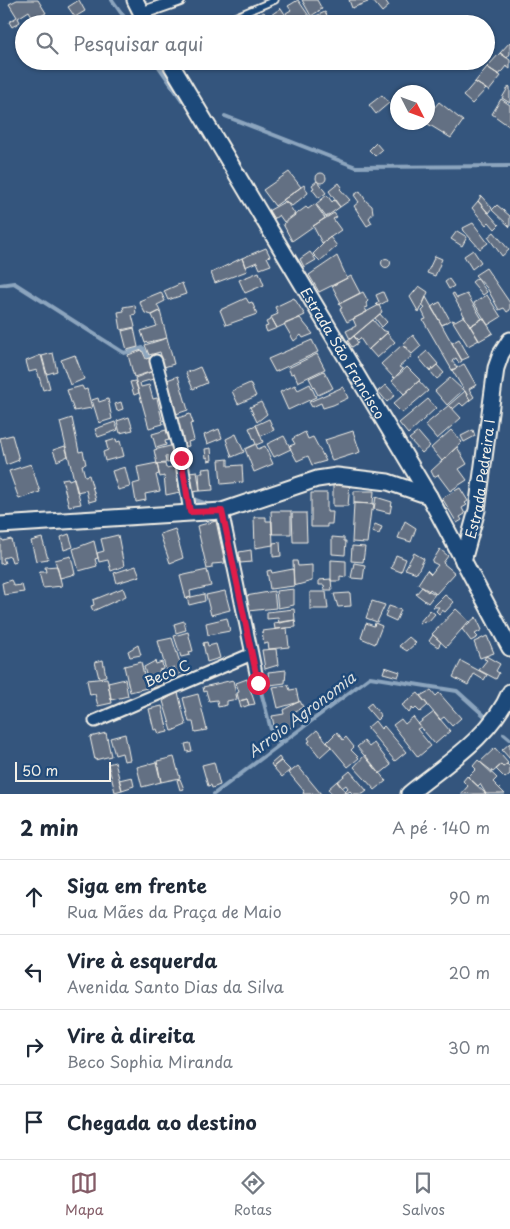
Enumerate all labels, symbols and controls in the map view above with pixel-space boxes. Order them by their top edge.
search box [15,15,495,70]
icon: search [33,29,61,57]
text: Pesquisar aqui [73,29,203,57]
north arrow [390,85,435,130]
street label: Estrada São Francisco [296,283,391,423]
street label: Estrada Pedreira I [459,418,500,541]
route end [170,447,193,470]
street label: Beco C [141,654,193,692]
water label: Arroio Agronomia [242,665,360,762]
route start [247,672,270,695]
scale bar [15,759,111,782]
text: 50 m [22,760,58,781]
text: 2 min [20,811,79,843]
text: A pé · 140 m [392,815,490,839]
text: Siga em frente [67,871,207,899]
icon: ahead [20,883,48,911]
text: 90 m [449,885,490,909]
text: Rua Mães da Praça de Maio [67,899,282,923]
text: Vire à esquerda [67,946,218,974]
icon: left [20,958,48,986]
text: 20 m [449,960,490,984]
text: Avenida Santo Dias da Silva [67,974,284,998]
text: Vire à direita [67,1021,195,1049]
icon: right [20,1033,48,1061]
text: 30 m [448,1035,490,1059]
text: Beco Sophia Miranda [67,1049,233,1073]
icon: arrive [20,1108,48,1136]
text: Chegada ao destino [67,1108,257,1136]
tab: Mapa [65,1169,104,1220]
tab: Rotas [234,1169,272,1220]
tab: Salvos [402,1169,445,1220]

